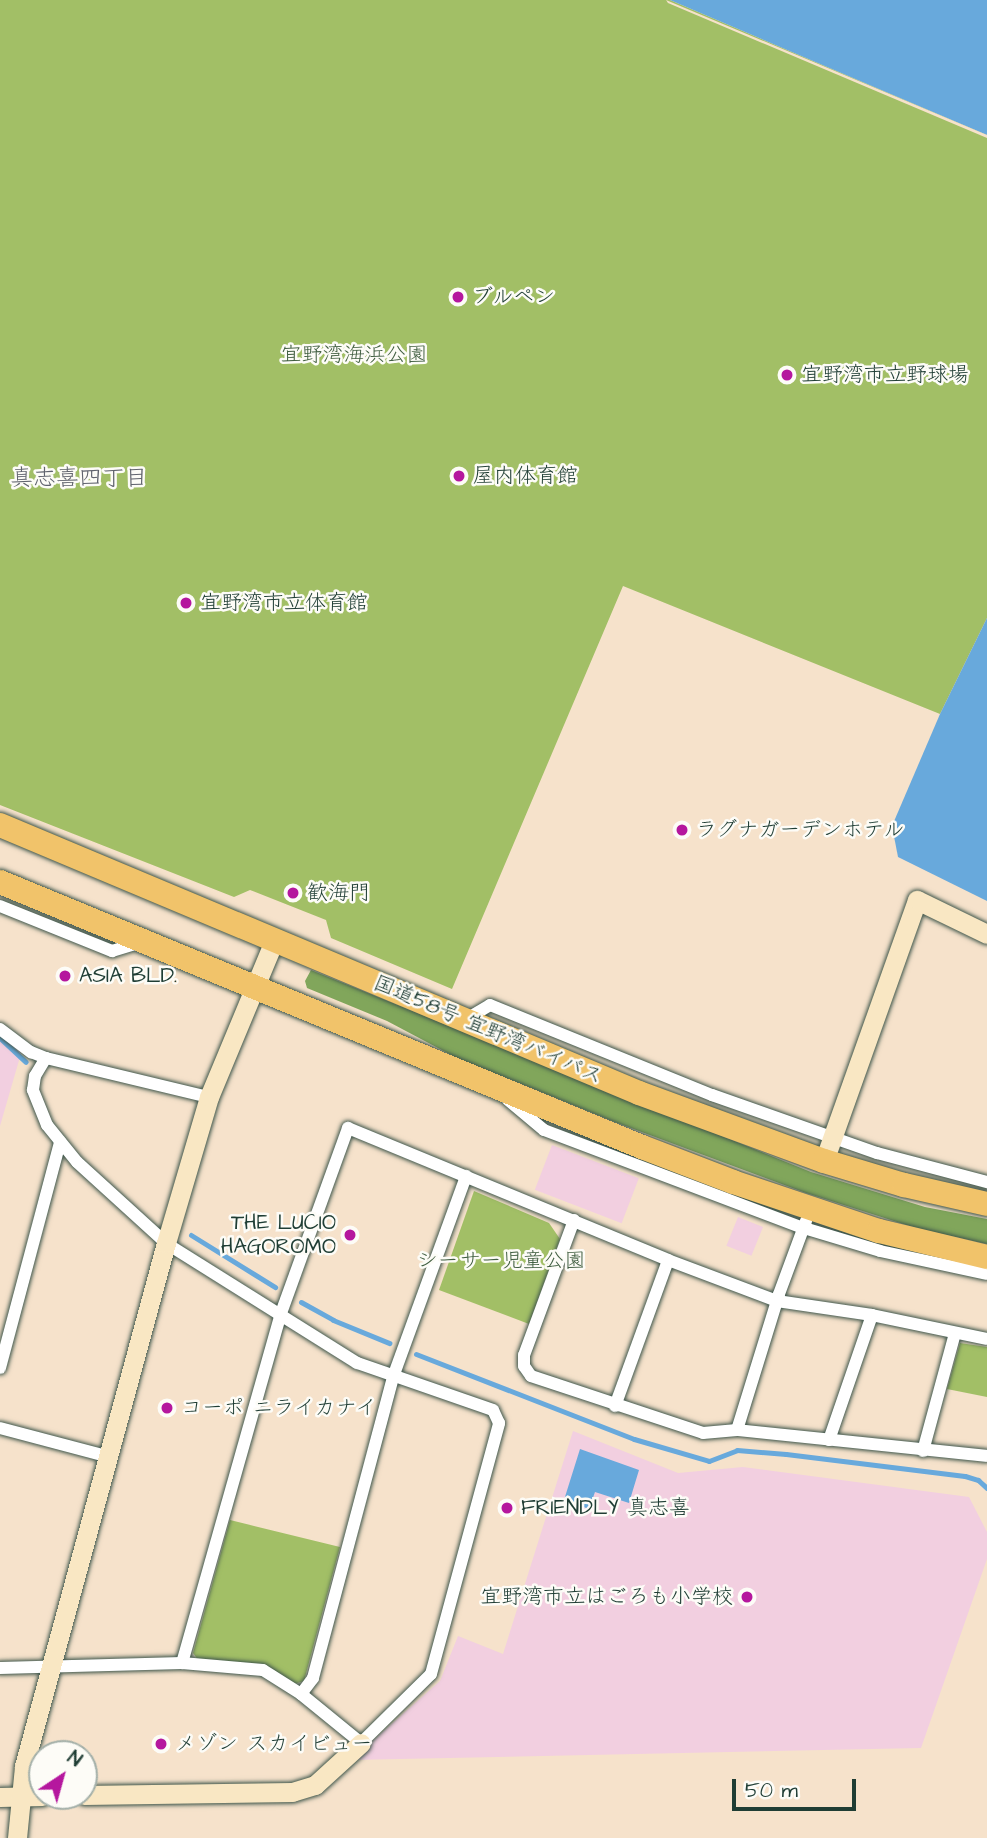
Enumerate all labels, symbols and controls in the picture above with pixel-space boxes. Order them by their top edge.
place label: ブルペン [472,284,556,310]
marker: ブルペン [450,289,466,305]
park label: 宜野湾海浜公園 [281,342,427,368]
place label: 宜野湾市立野球場 [801,362,969,388]
marker: 宜野湾市立野球場 [779,367,795,383]
place label: 屋内体育館 [473,463,578,489]
district label: 真志喜四丁目 [10,464,148,492]
marker: 屋内体育館 [451,468,467,484]
place label: 宜野湾市立体育館 [200,590,368,616]
marker: 宜野湾市立体育館 [178,595,194,611]
place label: ラグナガーデンホテル [696,817,906,843]
marker: ラグナガーデンホテル [674,822,690,838]
place label: 歓海門 [307,880,370,906]
marker: 歓海門 [285,885,301,901]
place label: ASIA BLD. [79,963,177,989]
marker: ASIA BLD. [57,968,73,984]
street label: 国道58号 宜野湾バイパス [369,970,607,1090]
place label: THE LUCIO HAGOROMO [221,1210,336,1260]
marker: THE LUCIO HAGOROMO [342,1227,358,1243]
park label: シーサー児童公園 [417,1248,585,1274]
place label: コーポ ニライカナイ [181,1395,378,1421]
marker: コーポ ニライカナイ [159,1400,175,1416]
place label: FRIENDLY 真志喜 [521,1495,690,1521]
marker: FRIENDLY 真志喜 [499,1500,515,1516]
place label: 宜野湾市立はごろも小学校 [481,1584,733,1610]
marker: 宜野湾市立はごろも小学校 [739,1589,755,1605]
place label: メゾン スカイビュー [175,1731,372,1757]
marker: メゾン スカイビュー [153,1736,169,1752]
north arrow [28,1740,98,1810]
text: N [62,1745,87,1774]
scale bar [735,1764,859,1808]
text: 50 m [745,1776,798,1805]

